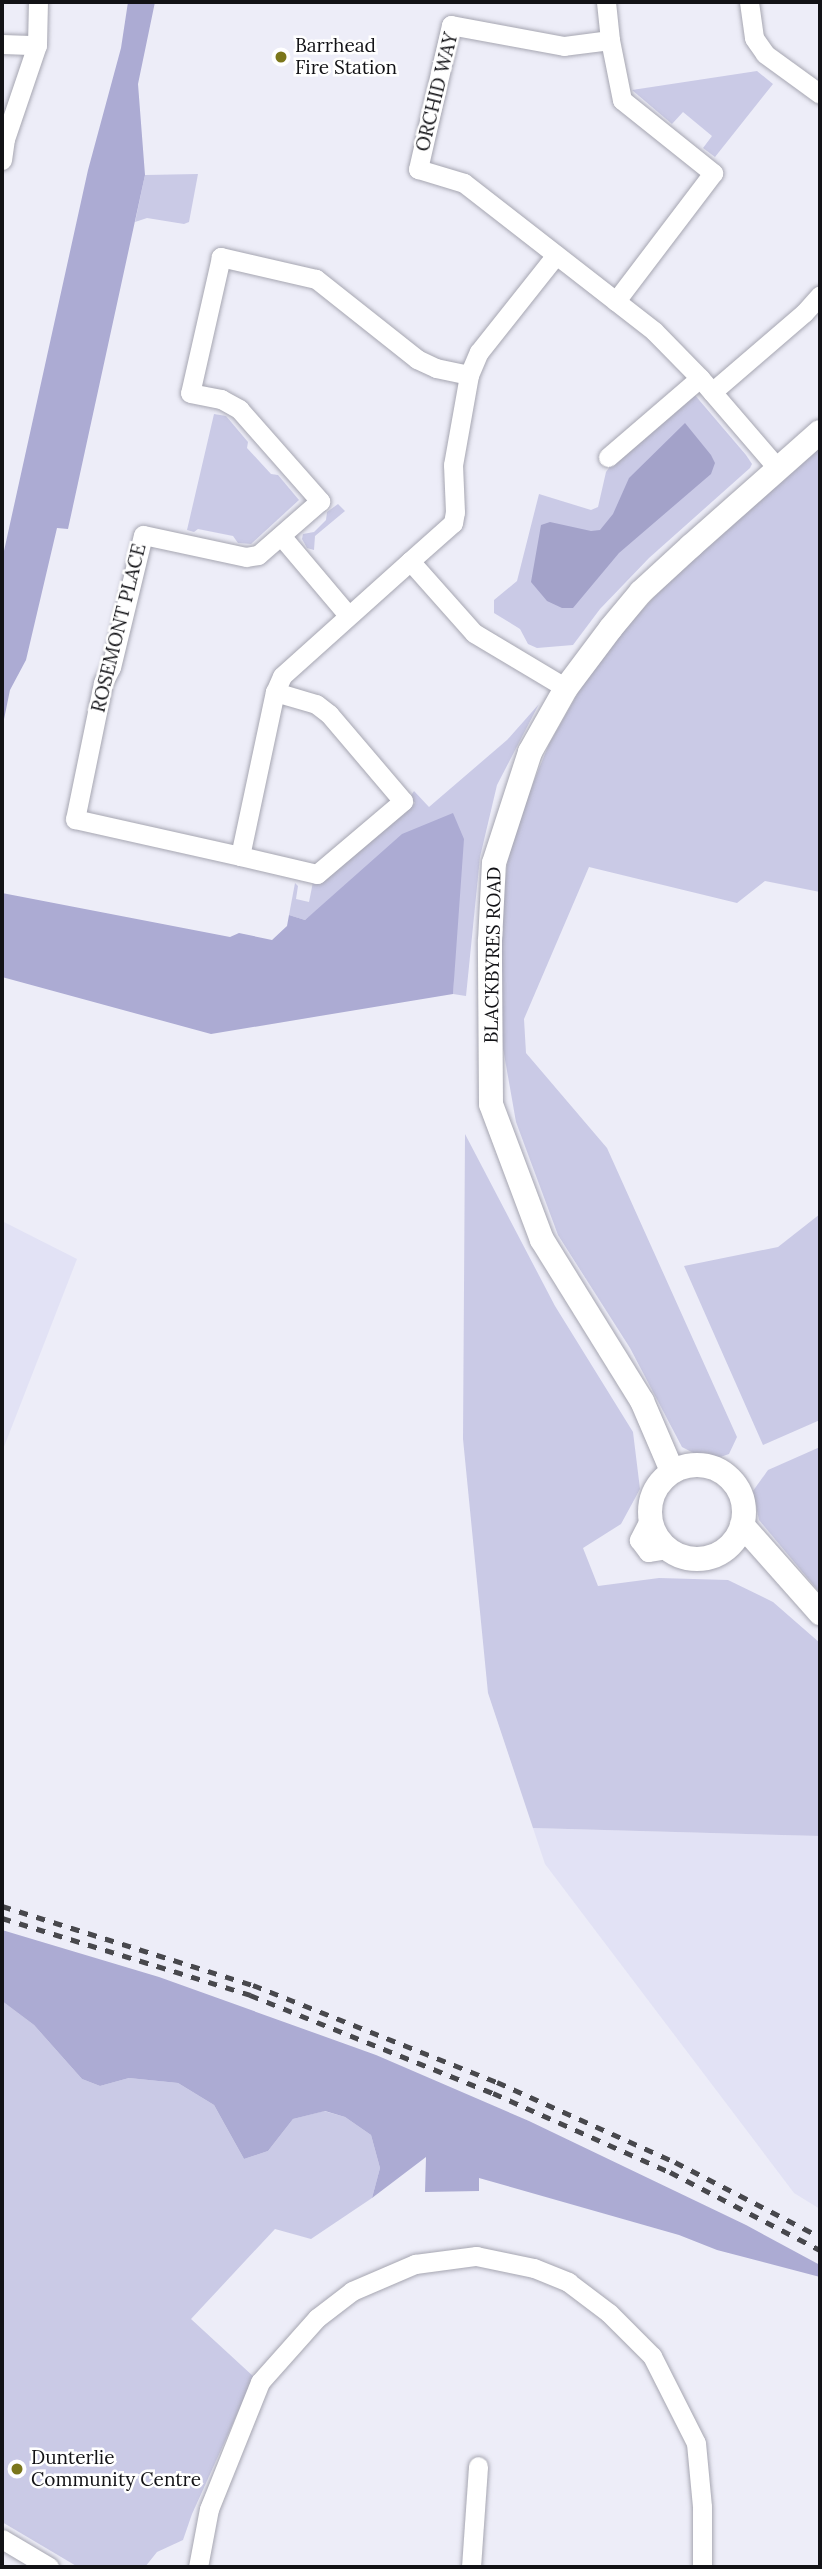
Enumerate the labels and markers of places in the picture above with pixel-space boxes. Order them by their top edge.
place label: Barrhead Fire Station [295,35,397,79]
marker: Barrhead Fire Station [273,49,289,65]
place label: Dunterlie Community Centre [31,2447,201,2491]
marker: Dunterlie Community Centre [9,2461,25,2477]

